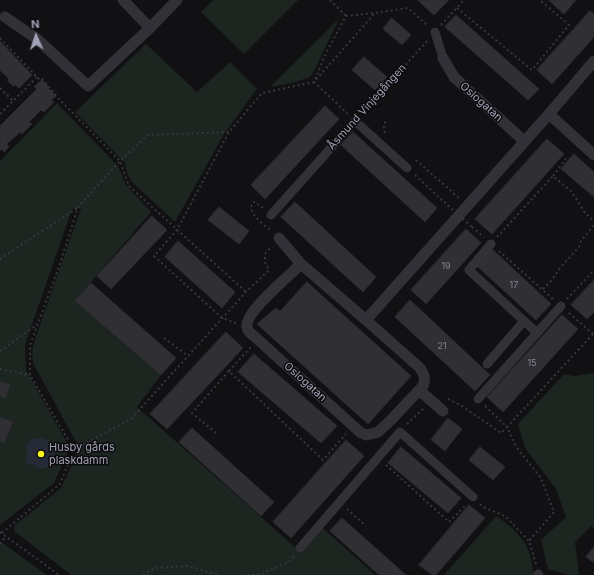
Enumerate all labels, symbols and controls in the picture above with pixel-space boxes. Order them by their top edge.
north arrow [16,16,56,56]
text: N [31,17,40,31]
street label: Åsmund Vinjegången [325,61,409,153]
street label: Oslogatan [457,79,505,125]
house number: 19 [441,261,451,271]
house number: 17 [510,280,518,290]
house number: 21 [437,341,447,351]
house number: 15 [527,358,537,368]
street label: Oslogatan [281,359,329,405]
place label: Husby gårds plaskdamm [49,441,115,467]
marker: Husby gårds plaskdamm [36,449,46,459]

